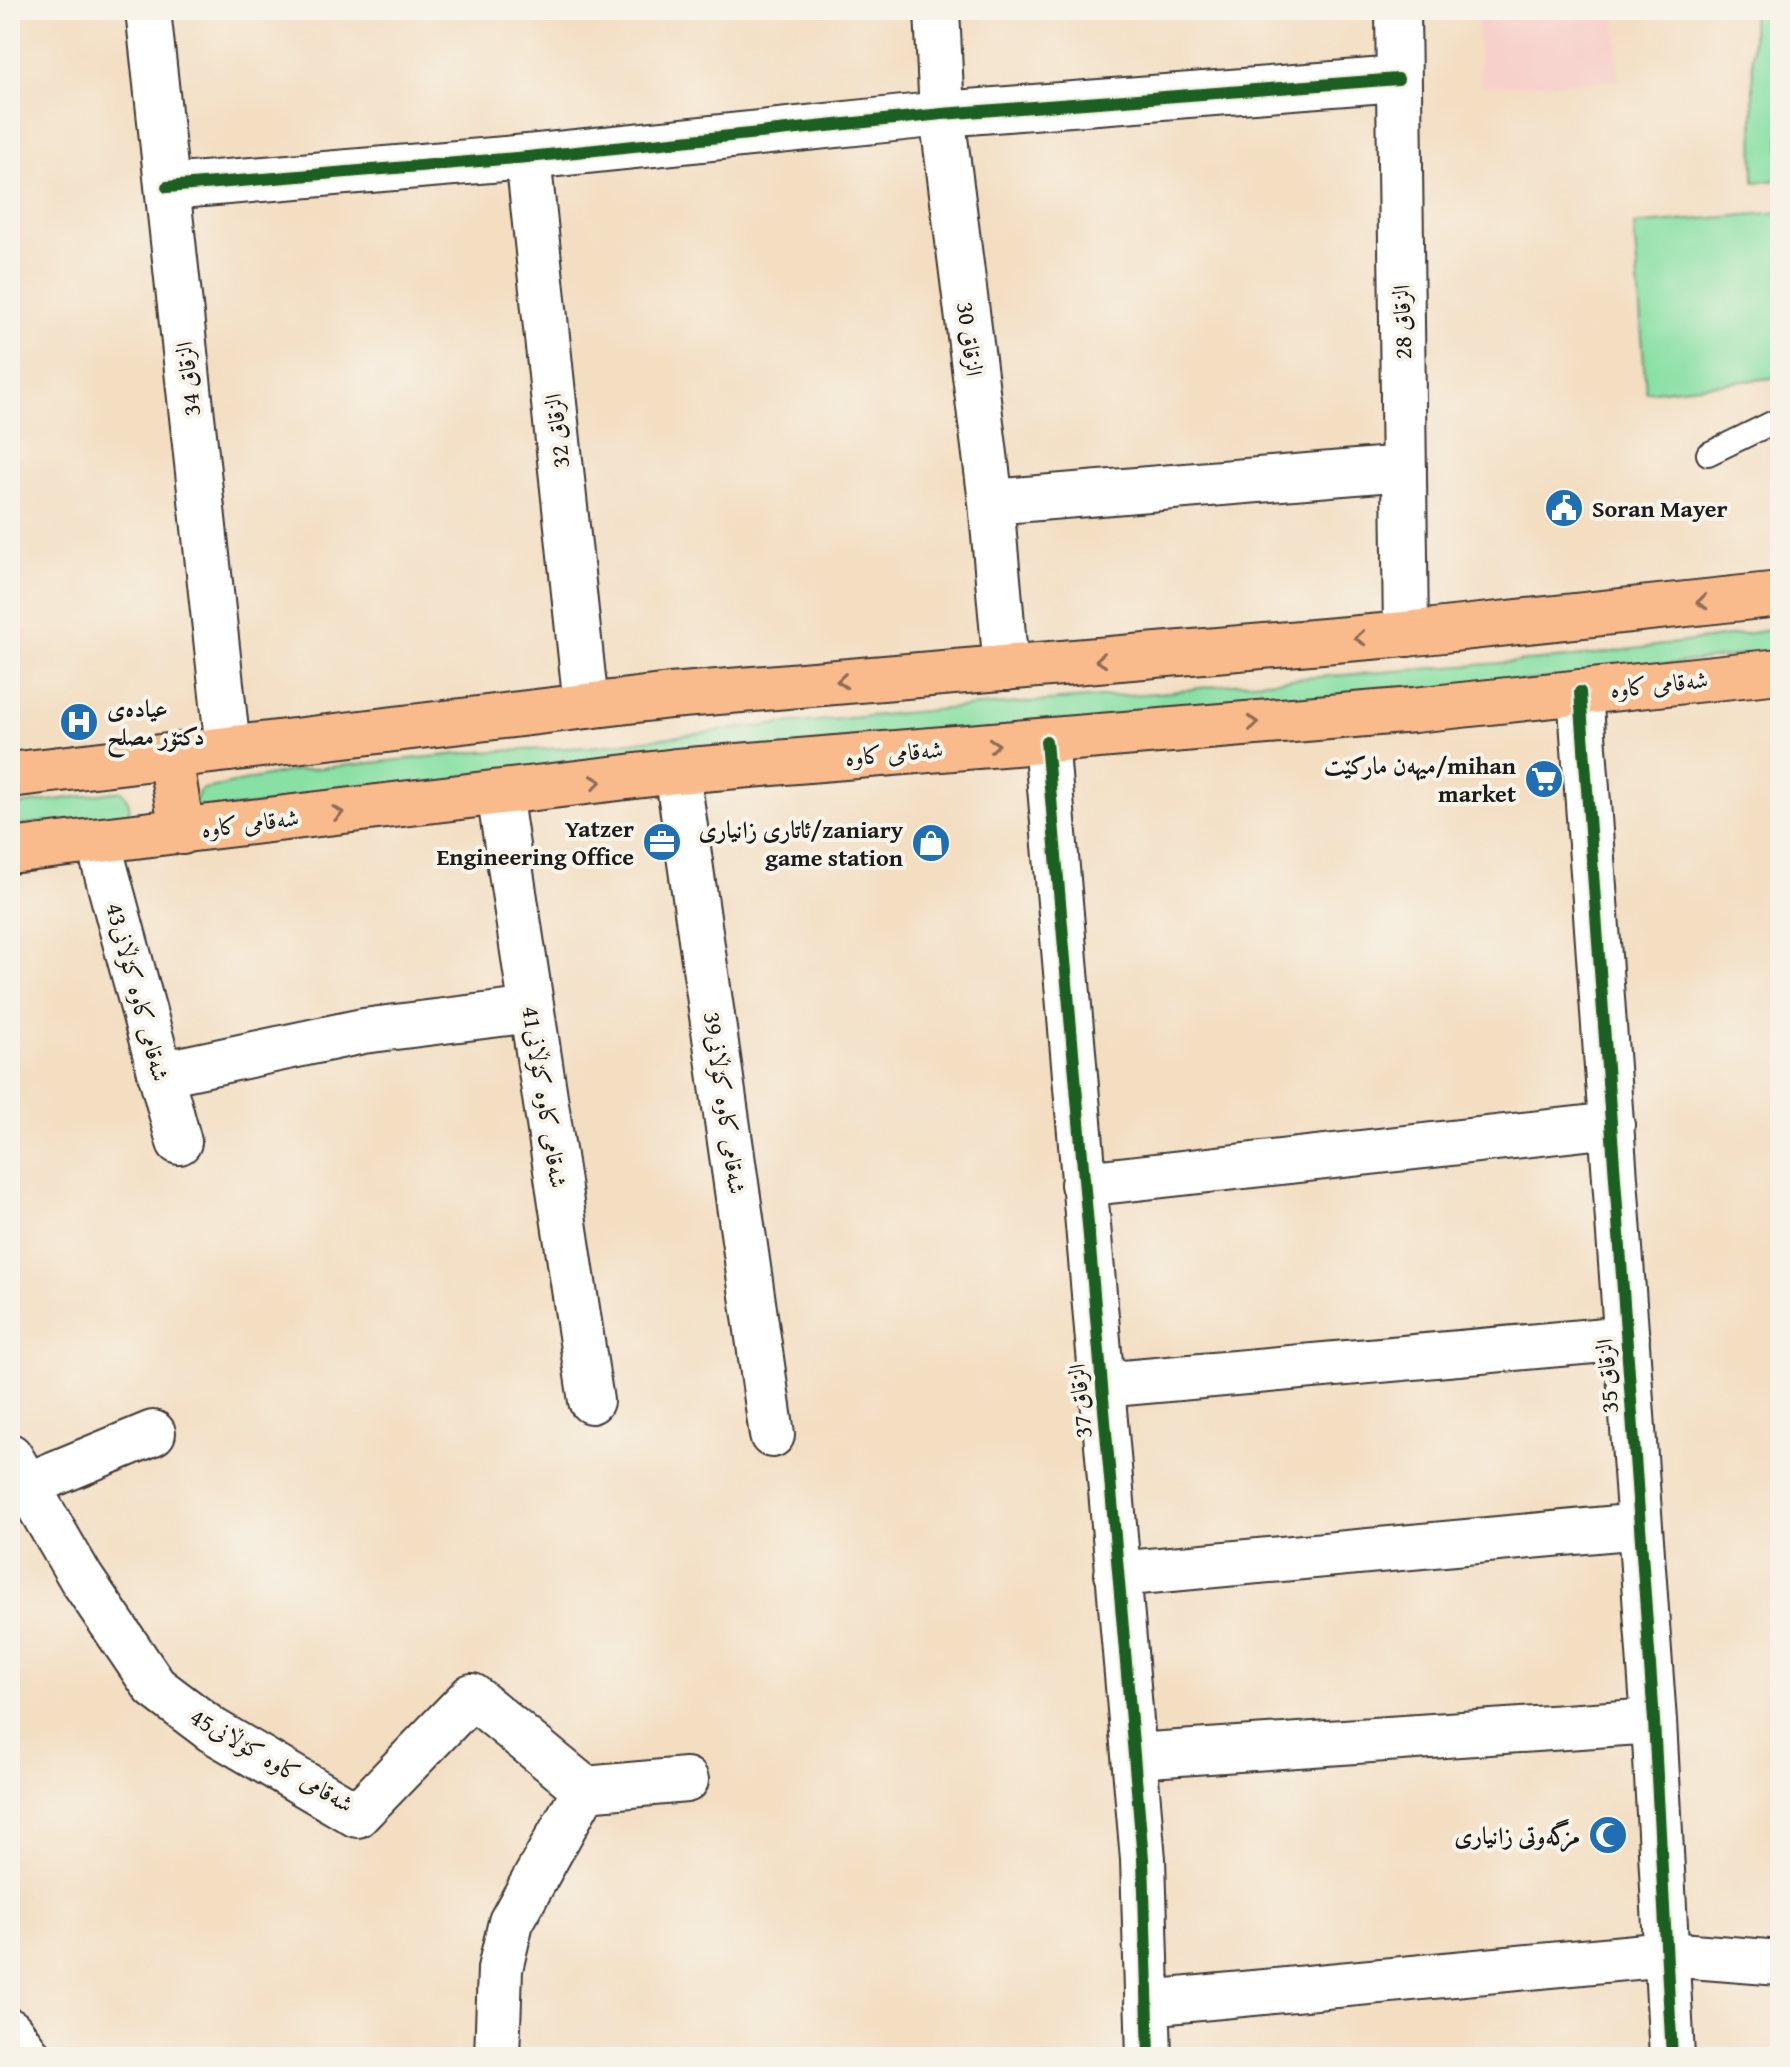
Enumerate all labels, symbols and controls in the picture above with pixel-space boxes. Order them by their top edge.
street label: الزقاق 28 [1384,284,1420,360]
street label: الزقاق 30 [948,300,992,378]
street label: الزقاق 34 [167,340,209,418]
street label: الزقاق 32 [536,392,578,470]
public building icon: Soran Mayer [1543,487,1585,529]
place label: Soran Mayer [1592,491,1728,526]
one-way arrow [1696,594,1709,611]
one-way arrow [1353,629,1366,646]
one-way arrow [1094,651,1107,668]
street label: شەقامی کاوە [1608,661,1710,707]
one-way arrow [835,672,848,689]
place label: عیادەی دکتۆر مصلح [107,691,205,759]
hospital icon: عیادەی دکتۆر مصلح [58,701,100,743]
one-way arrow [1247,715,1260,732]
street label: شەقامی کاوە [844,731,944,775]
one-way arrow [988,737,1001,754]
place label: میهەن مارکێت/mihan market [1324,748,1516,811]
supermarket icon: میهەن مارکێت/mihan market [1523,758,1565,800]
one-way arrow [590,773,603,790]
street label: شەقامی کاوە [199,800,301,846]
one-way arrow [332,804,345,821]
place label: Yatzer Engineering Office [436,811,634,874]
place label: ئاتاری زانیاری/zaniary game station [698,812,904,875]
office icon: Yatzer Engineering Office [641,821,683,863]
shop icon: ئاتاری زانیاری/zaniary game station [910,822,952,864]
street label: شەقامی کاوە کۆڵانی43 [97,899,179,1085]
street label: شەقامی کاوە کۆڵانی41 [513,1003,577,1191]
street label: شەقامی کاوە کۆڵانی39 [695,1010,755,1196]
street label: الزقاق 35 [1587,1337,1627,1415]
street label: الزقاق 37 [1059,1362,1101,1440]
street label: شەقامی کاوە کۆڵانی45 [184,1699,360,1821]
mosque icon: مزگەوتی زانیاری [1587,1814,1629,1856]
place label: مزگەوتی زانیاری [1454,1818,1580,1853]

